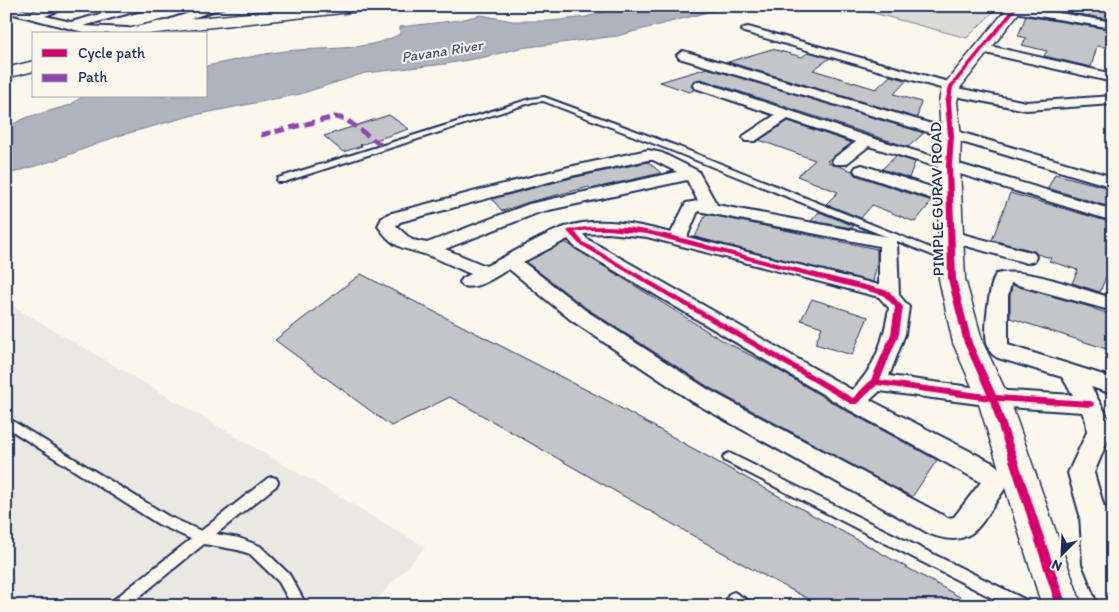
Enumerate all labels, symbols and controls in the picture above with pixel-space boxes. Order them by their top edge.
legend [32,32,208,98]
water label: Pavana River [400,35,486,66]
text: Cycle path [78,44,145,62]
text: Path [78,68,107,86]
street label: PIMPLE GURAV ROAD [926,122,948,276]
north arrow [1036,530,1086,580]
text: N [1049,556,1065,575]

